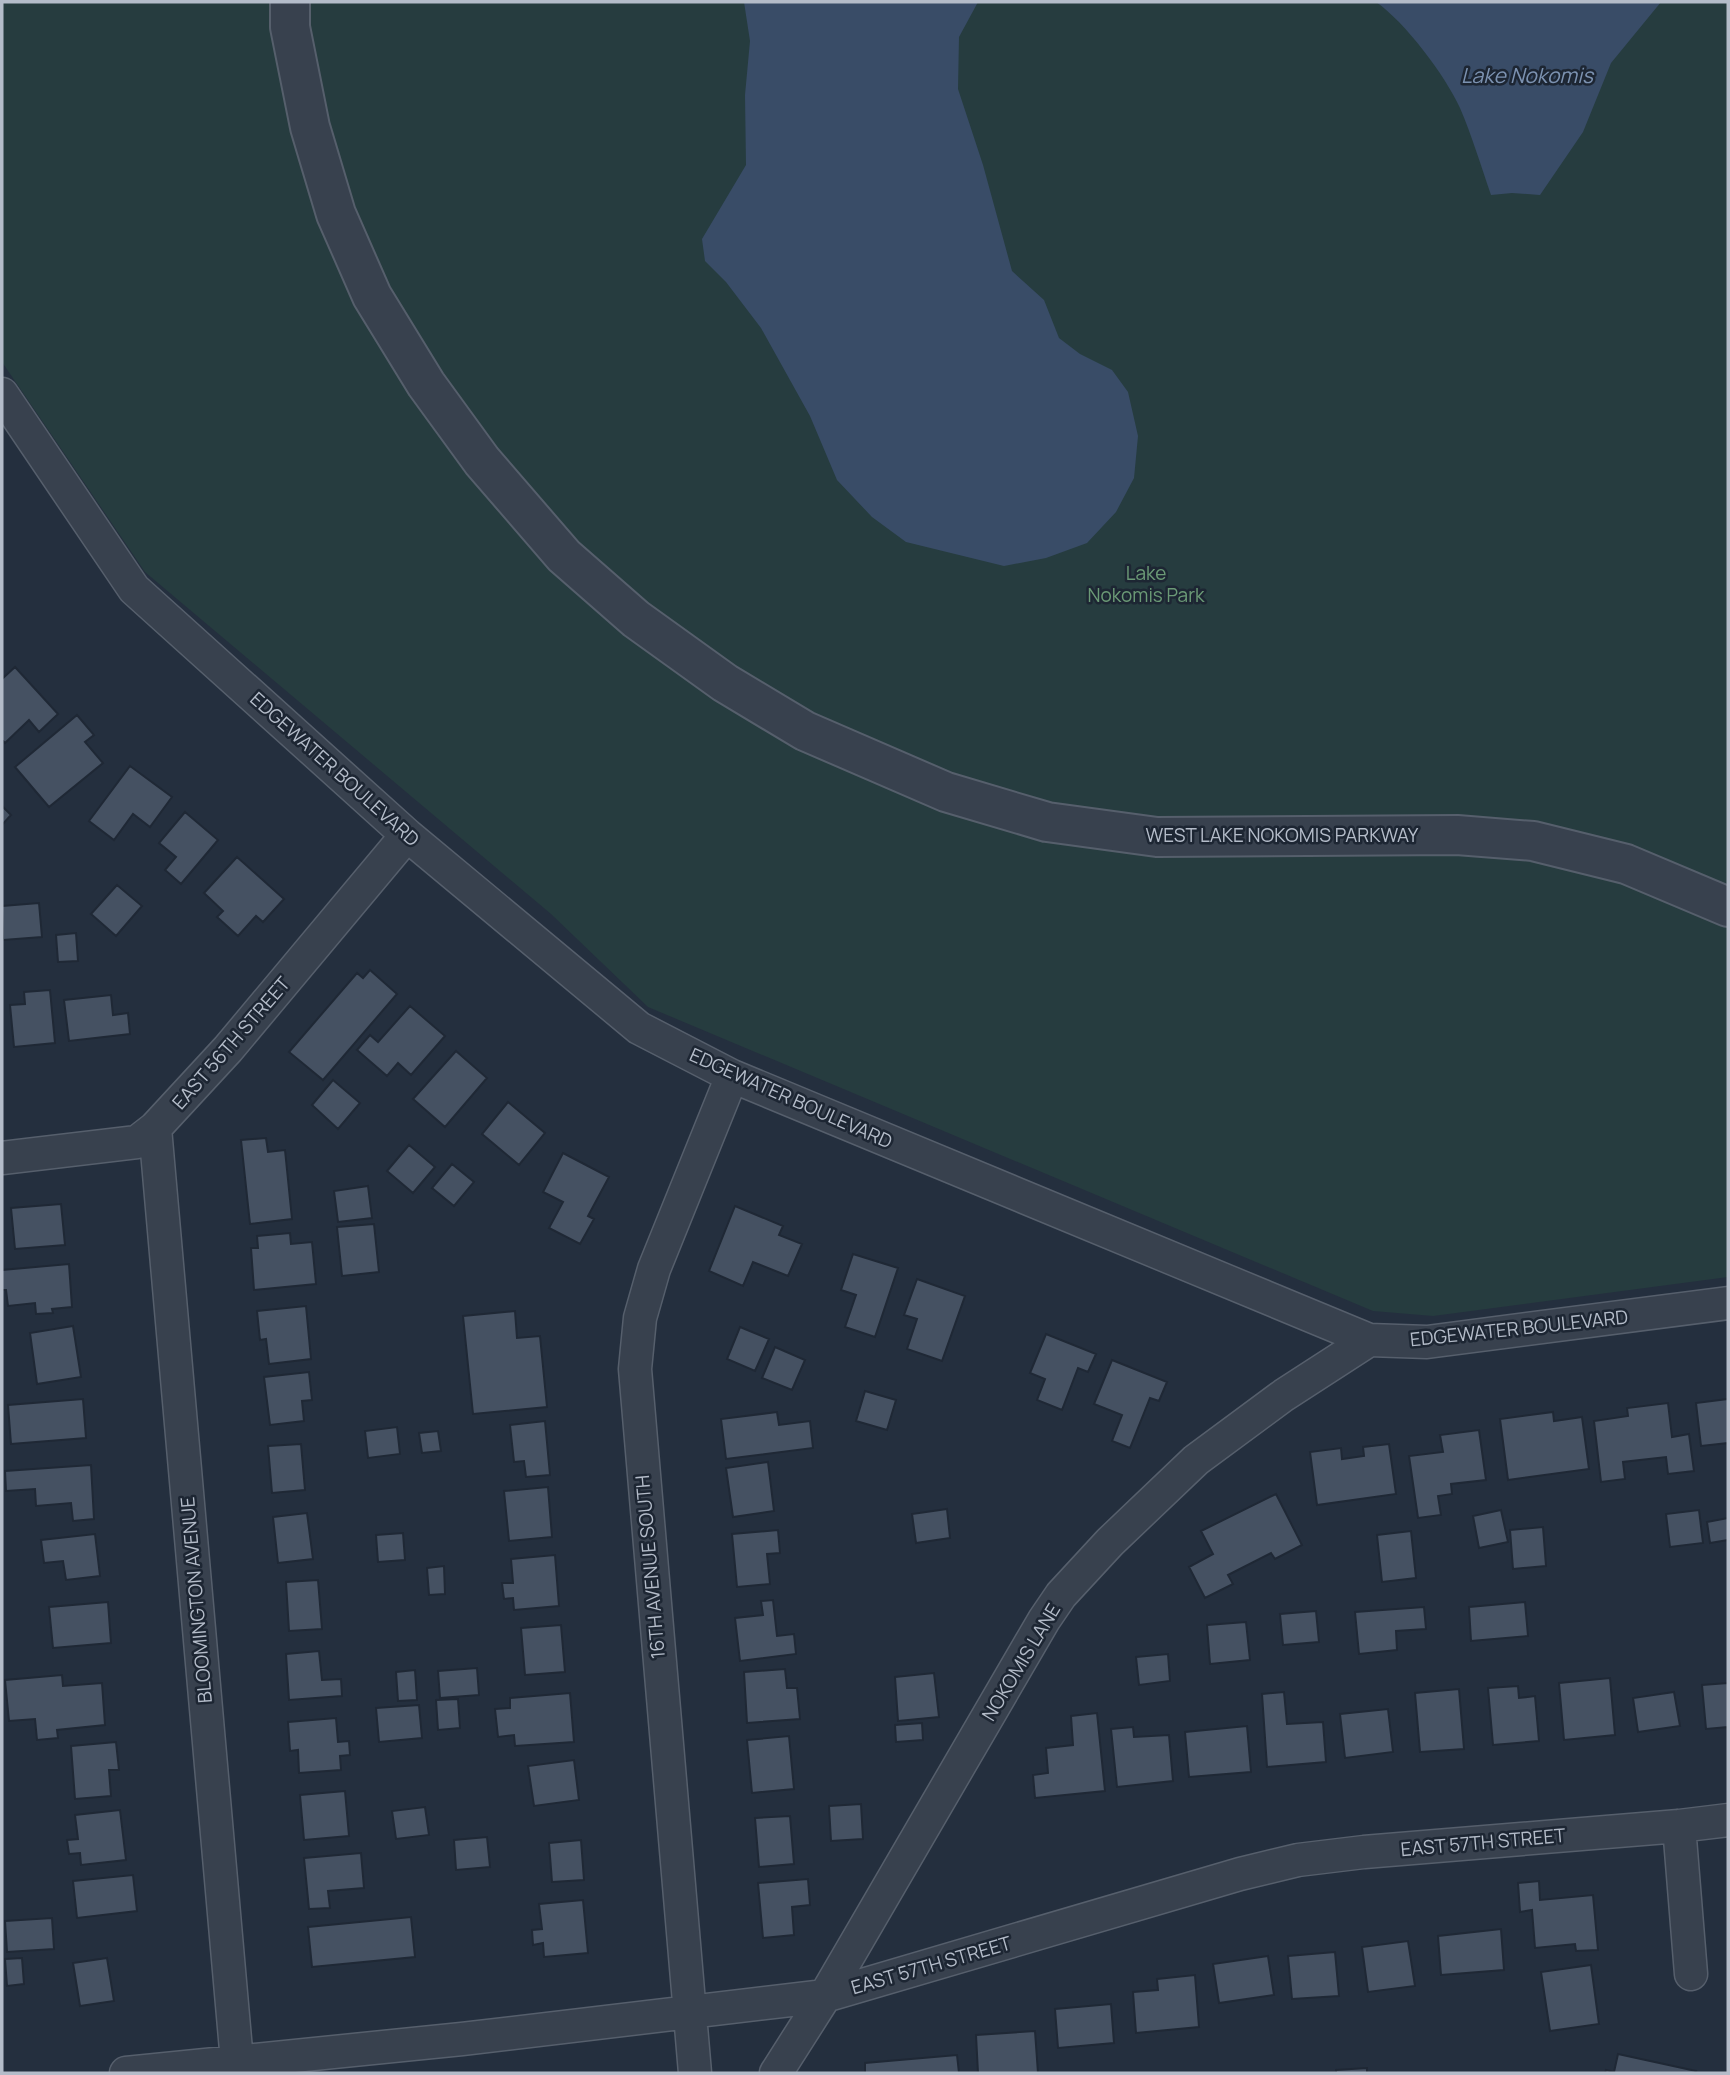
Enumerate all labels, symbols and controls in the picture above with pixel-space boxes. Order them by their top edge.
water label: Lake Nokomis [1461,61,1595,89]
park label: Lake Nokomis Park [1088,560,1205,608]
street label: EDGEWATER BOULEVARD [245,686,425,852]
street label: WEST LAKE NOKOMIS PARKWAY [1146,822,1419,848]
street label: EAST 56TH STREET [166,971,296,1115]
street label: EDGEWATER BOULEVARD [686,1042,896,1154]
street label: EDGEWATER BOULEVARD [1409,1304,1629,1352]
street label: 16TH AVENUE SOUTH [629,1474,671,1660]
street label: BLOOMINGTON AVENUE [174,1496,218,1704]
street label: NOKOMIS LANE [976,1598,1066,1726]
street label: EAST 57TH STREET [1399,1822,1567,1862]
street label: EAST 57TH STREET [848,1930,1015,2000]

